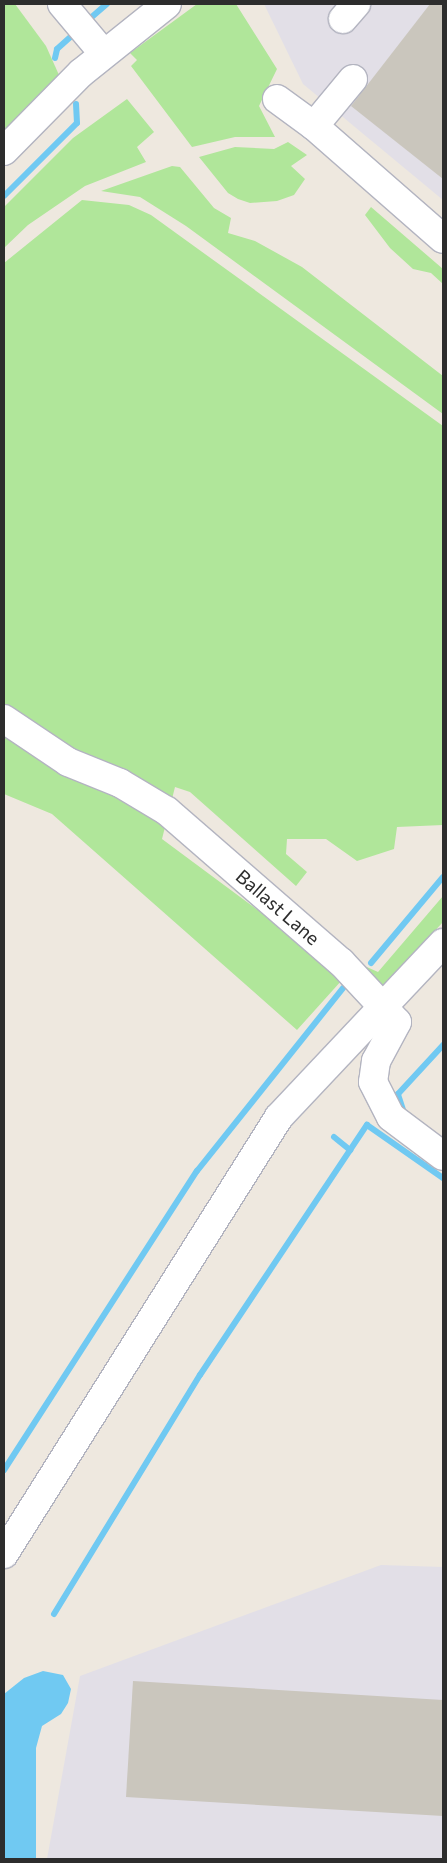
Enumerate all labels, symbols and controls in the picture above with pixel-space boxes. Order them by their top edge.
street label: Ballast Lane [231,864,325,950]

